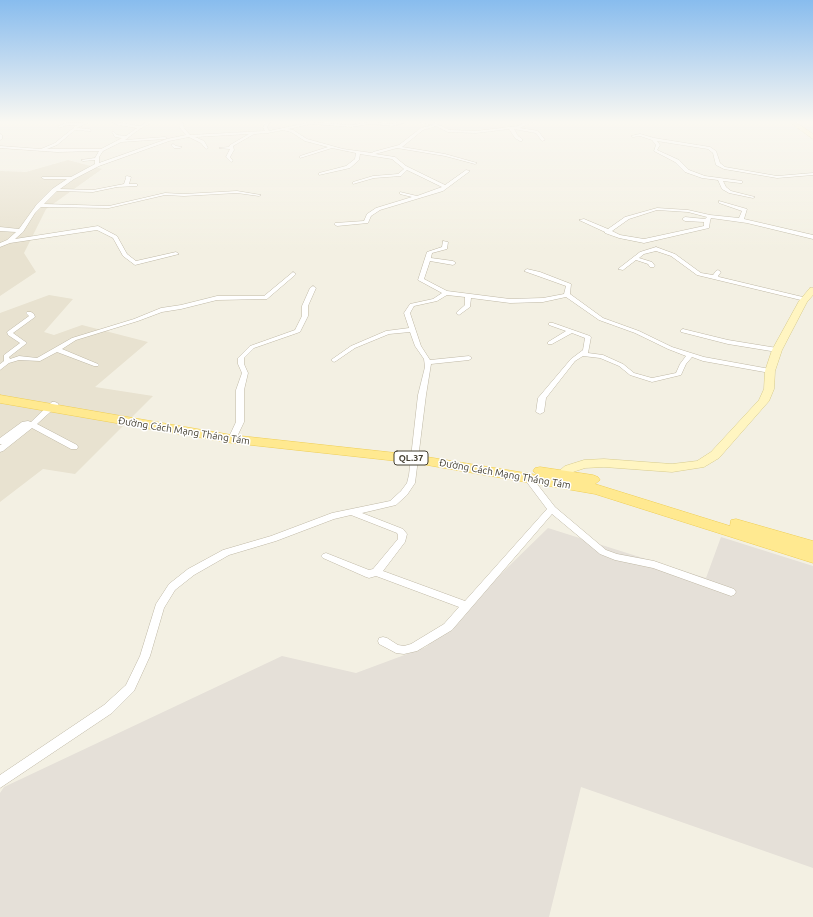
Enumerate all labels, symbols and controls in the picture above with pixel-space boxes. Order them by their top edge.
street label: Đường Cách Mạng Tháng Tám [117,415,251,447]
road number: QL.37 [394,451,428,465]
street label: Đường Cách Mạng Tháng Tám [438,457,572,491]

